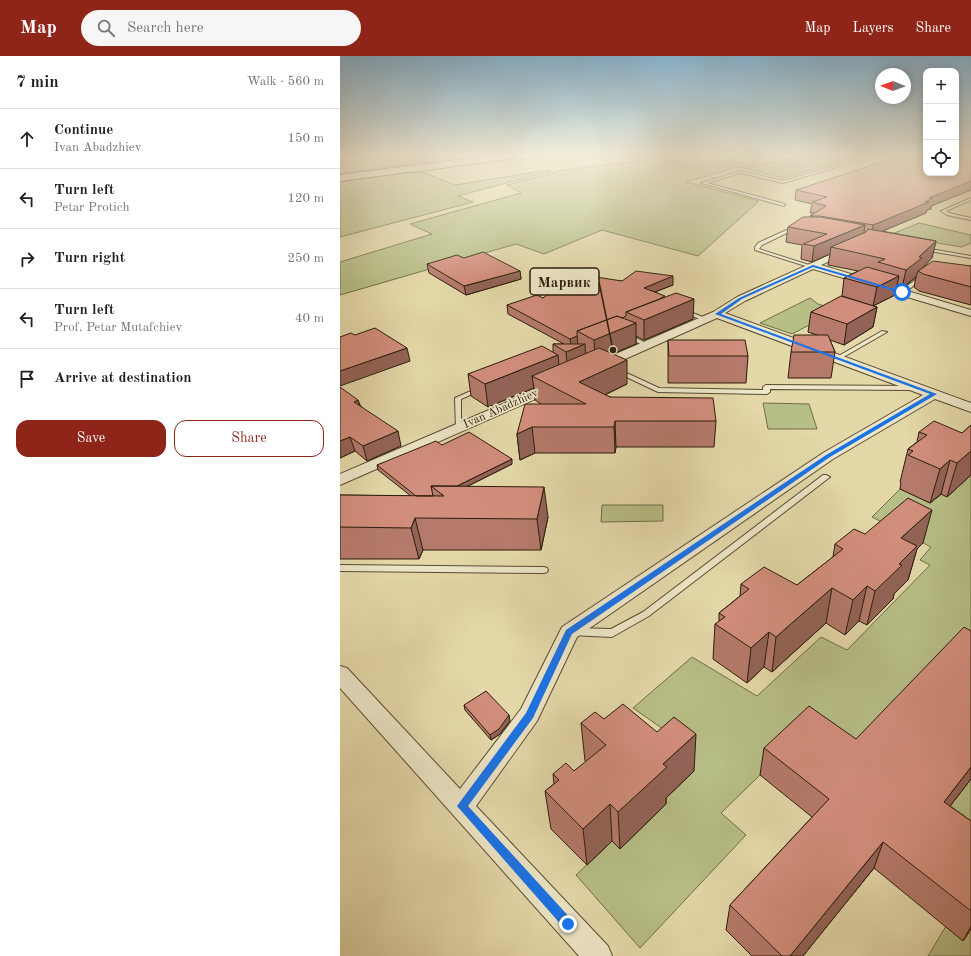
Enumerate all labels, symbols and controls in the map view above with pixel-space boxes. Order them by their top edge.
search box [81,10,361,46]
icon: search [95,17,117,39]
text: Map [20,19,57,38]
text: Search here [127,21,204,36]
text: Map [805,21,831,35]
text: Layers [853,21,894,35]
text: Share [916,21,951,35]
north arrow [875,68,911,104]
map controls [923,68,959,176]
button: + [923,68,959,104]
text: 7 min [16,74,59,91]
text: Walk · 560 m [247,75,324,88]
button: − [923,104,959,140]
text: Continue [54,123,113,138]
icon: ahead [16,128,38,150]
text: 150 m [287,132,324,145]
button: locate [923,140,959,176]
text: Ivan Abadzhiev [54,141,142,154]
text: Turn left [54,183,114,198]
icon: left [16,188,38,210]
text: 120 m [287,192,324,205]
text: Petar Protich [54,201,130,214]
icon: right [16,248,38,270]
text: Turn right [54,251,125,266]
text: 250 m [287,252,324,265]
callout: Марвик [530,268,599,295]
text: Марвик [537,276,591,291]
route start [893,283,911,301]
text: Turn left [54,303,114,318]
icon: left [16,308,38,330]
text: 40 m [295,312,324,325]
text: Prof. Petar Mutafchiev [54,321,183,334]
icon: arrive [16,368,38,390]
text: Arrive at destination [54,371,192,386]
street label: Ivan Abadzhiev [462,387,541,431]
button: Save [16,420,166,457]
button: Share [174,420,324,457]
route end [559,915,577,933]

